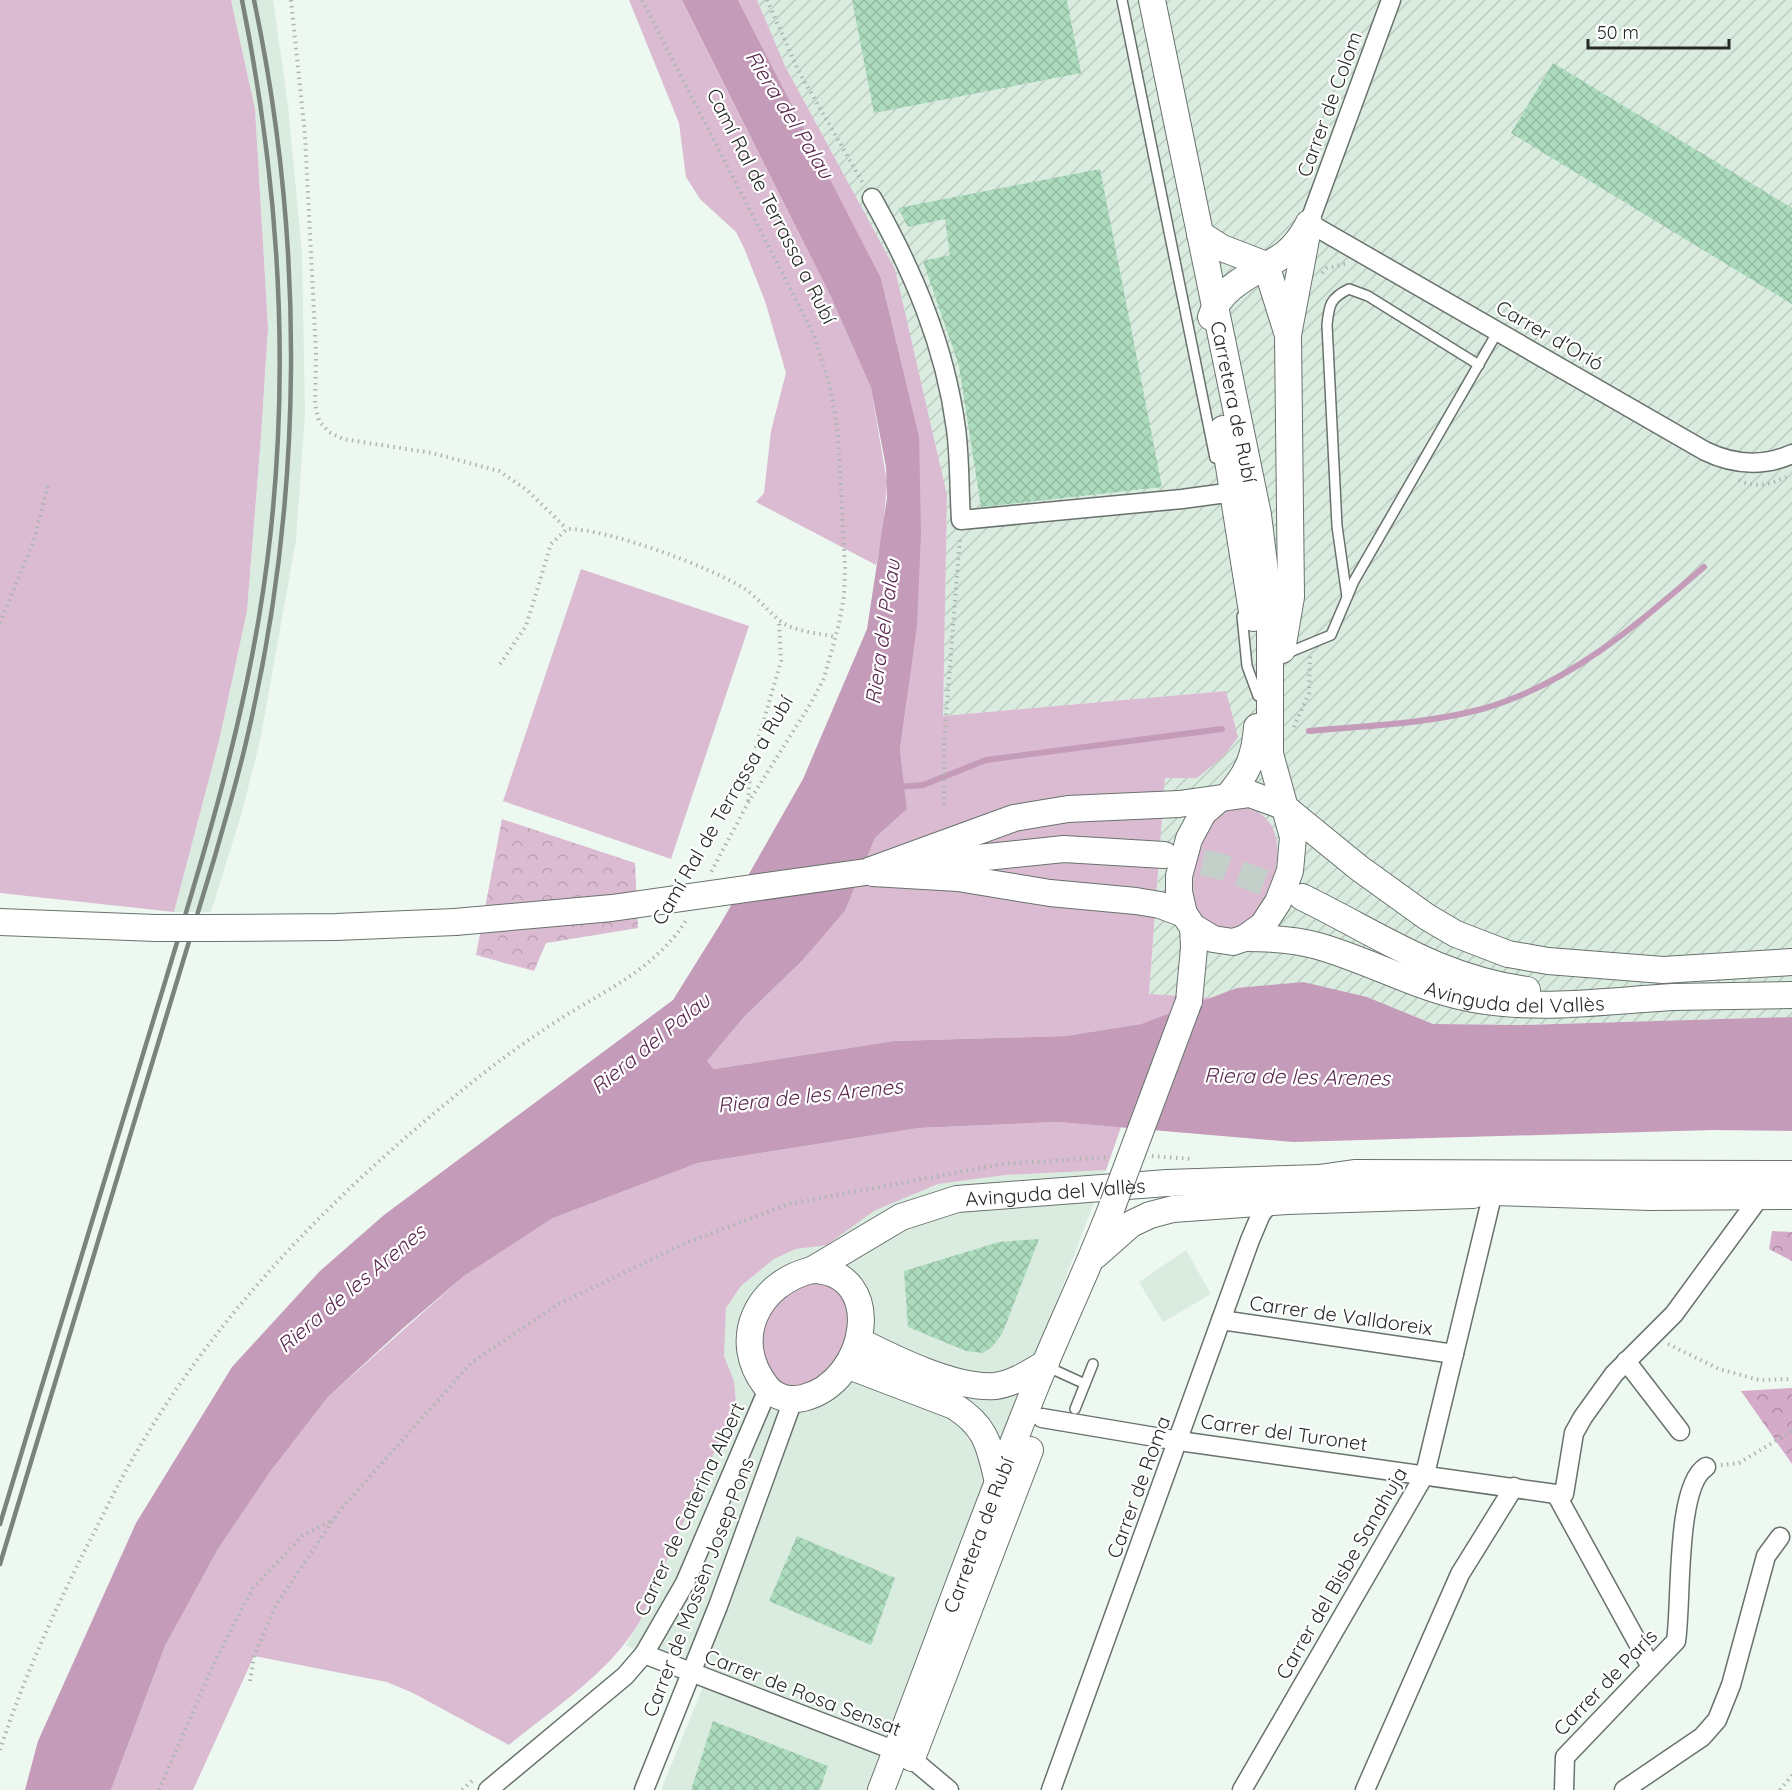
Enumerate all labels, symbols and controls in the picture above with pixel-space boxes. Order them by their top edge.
scale bar [1588,12,1729,50]
text: 50 m [1597,21,1639,44]
street label: Carrer de Colom [1291,28,1367,180]
water label: Riera del Palau [740,45,840,184]
street label: Camí Ral de Terrassa a Rubí [702,84,843,329]
street label: Carrer d'Orió [1492,294,1608,376]
street label: Carretera de Rubí [1206,319,1264,485]
water label: Riera del Palau [859,557,905,706]
street label: Camí Ral de Terrassa a Rubí [646,690,798,929]
street label: Avinguda del Vallès [1422,974,1605,1017]
water label: Riera del Palau [585,986,716,1099]
water label: Riera de les Arenes [1204,1061,1391,1091]
water label: Riera de les Arenes [716,1072,905,1118]
street label: Avinguda del Vallès [964,1172,1146,1211]
water label: Riera de les Arenes [271,1218,431,1358]
street label: Carrer de Valldoreix [1248,1290,1434,1340]
street label: Carrer de Caterina Albert [628,1398,750,1620]
street label: Carrer del Turonet [1199,1408,1369,1456]
street label: Carrer de Roma [1101,1413,1175,1561]
street label: Carretera de Rubí [937,1453,1019,1616]
street label: Carrer de Mossèn Josep Pons [637,1454,759,1720]
street label: Carrer del Bisbe Sanahuja [1270,1462,1412,1684]
street label: Carrer de París [1548,1623,1662,1741]
street label: Carrer de Rosa Sensat [701,1643,905,1741]

